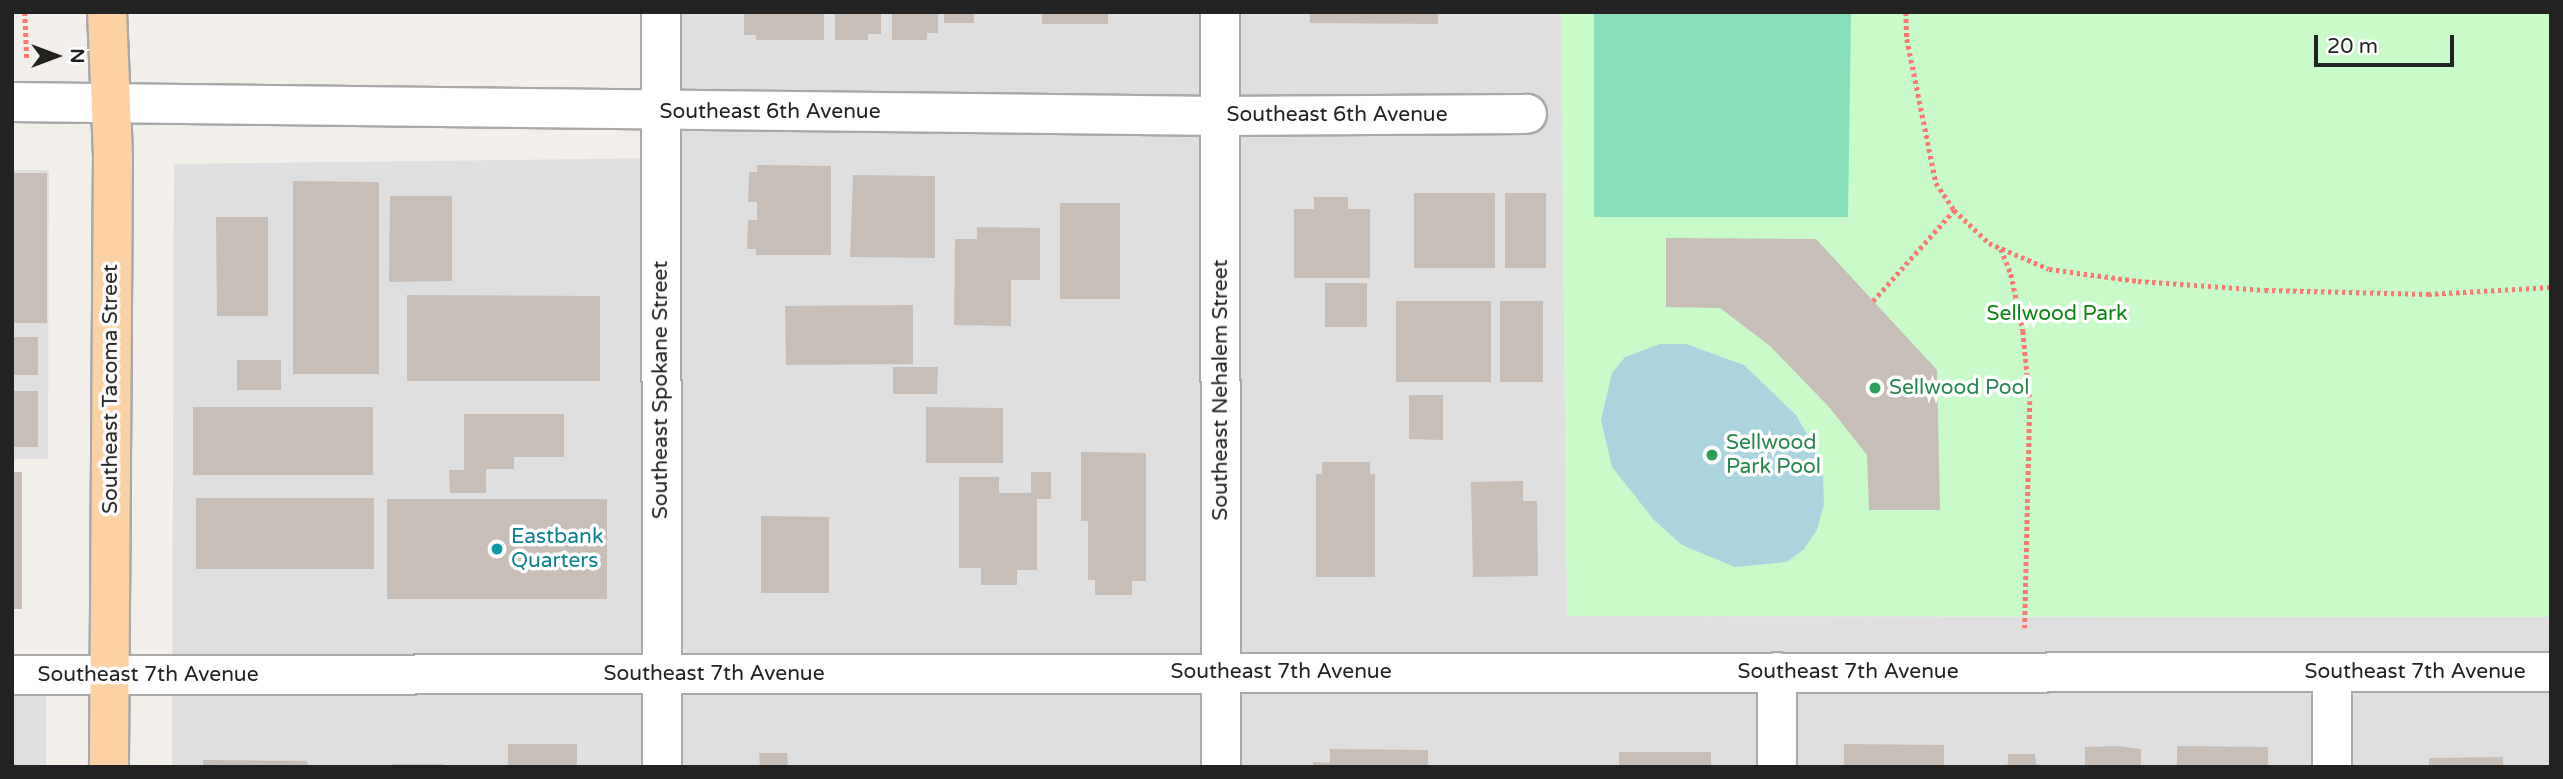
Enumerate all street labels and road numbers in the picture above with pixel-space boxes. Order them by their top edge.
street label: Southeast 6th Avenue [659,99,881,125]
street label: Southeast 6th Avenue [1226,102,1448,128]
street label: Southeast Nehalem Street [1208,259,1234,521]
street label: Southeast Spokane Street [648,261,674,519]
street label: Southeast Tacoma Street [98,264,124,514]
street label: Southeast 7th Avenue [1170,659,1392,685]
street label: Southeast 7th Avenue [1737,659,1959,685]
street label: Southeast 7th Avenue [2304,659,2526,685]
street label: Southeast 7th Avenue [603,661,825,687]
street label: Southeast 7th Avenue [37,662,259,688]

